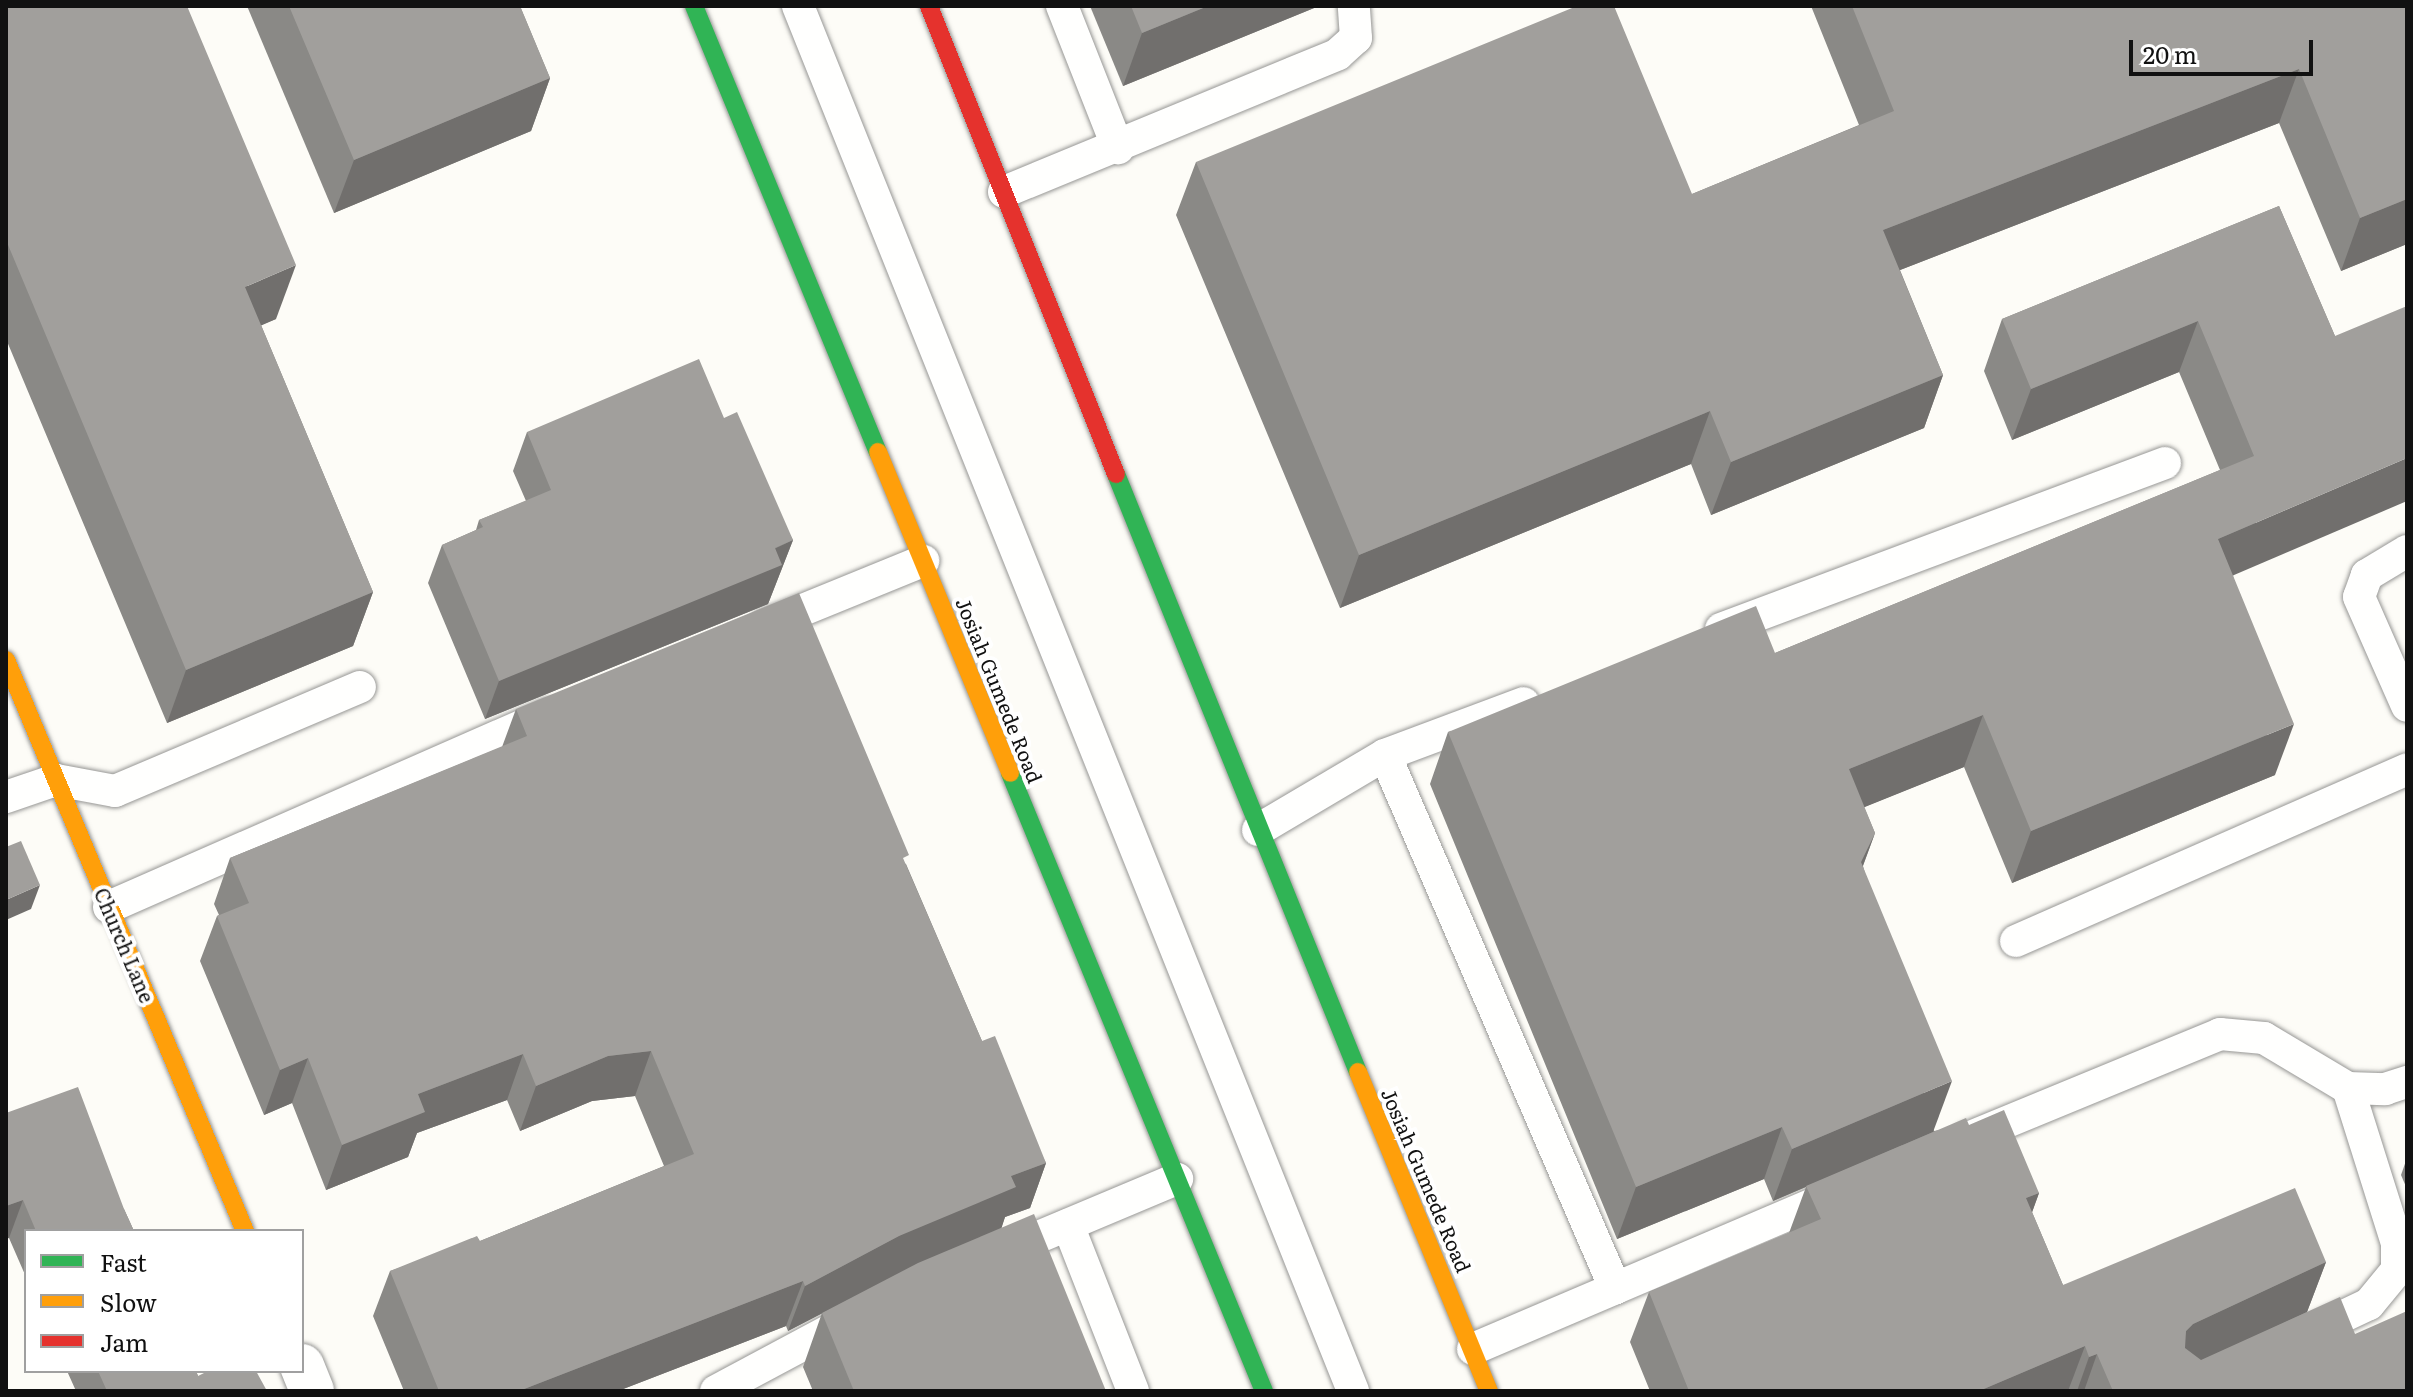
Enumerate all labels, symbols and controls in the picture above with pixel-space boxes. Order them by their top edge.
scale bar [2133,24,2317,74]
text: 20 m [2143,36,2197,71]
street label: Josiah Gumede Road [952,594,1048,786]
street label: Church Lane [90,884,160,1006]
street label: Josiah Gumede Road [1377,1084,1477,1276]
legend [24,1229,304,1373]
text: Fast [100,1244,147,1279]
text: Slow [100,1284,157,1319]
text: Jam [100,1324,148,1359]

